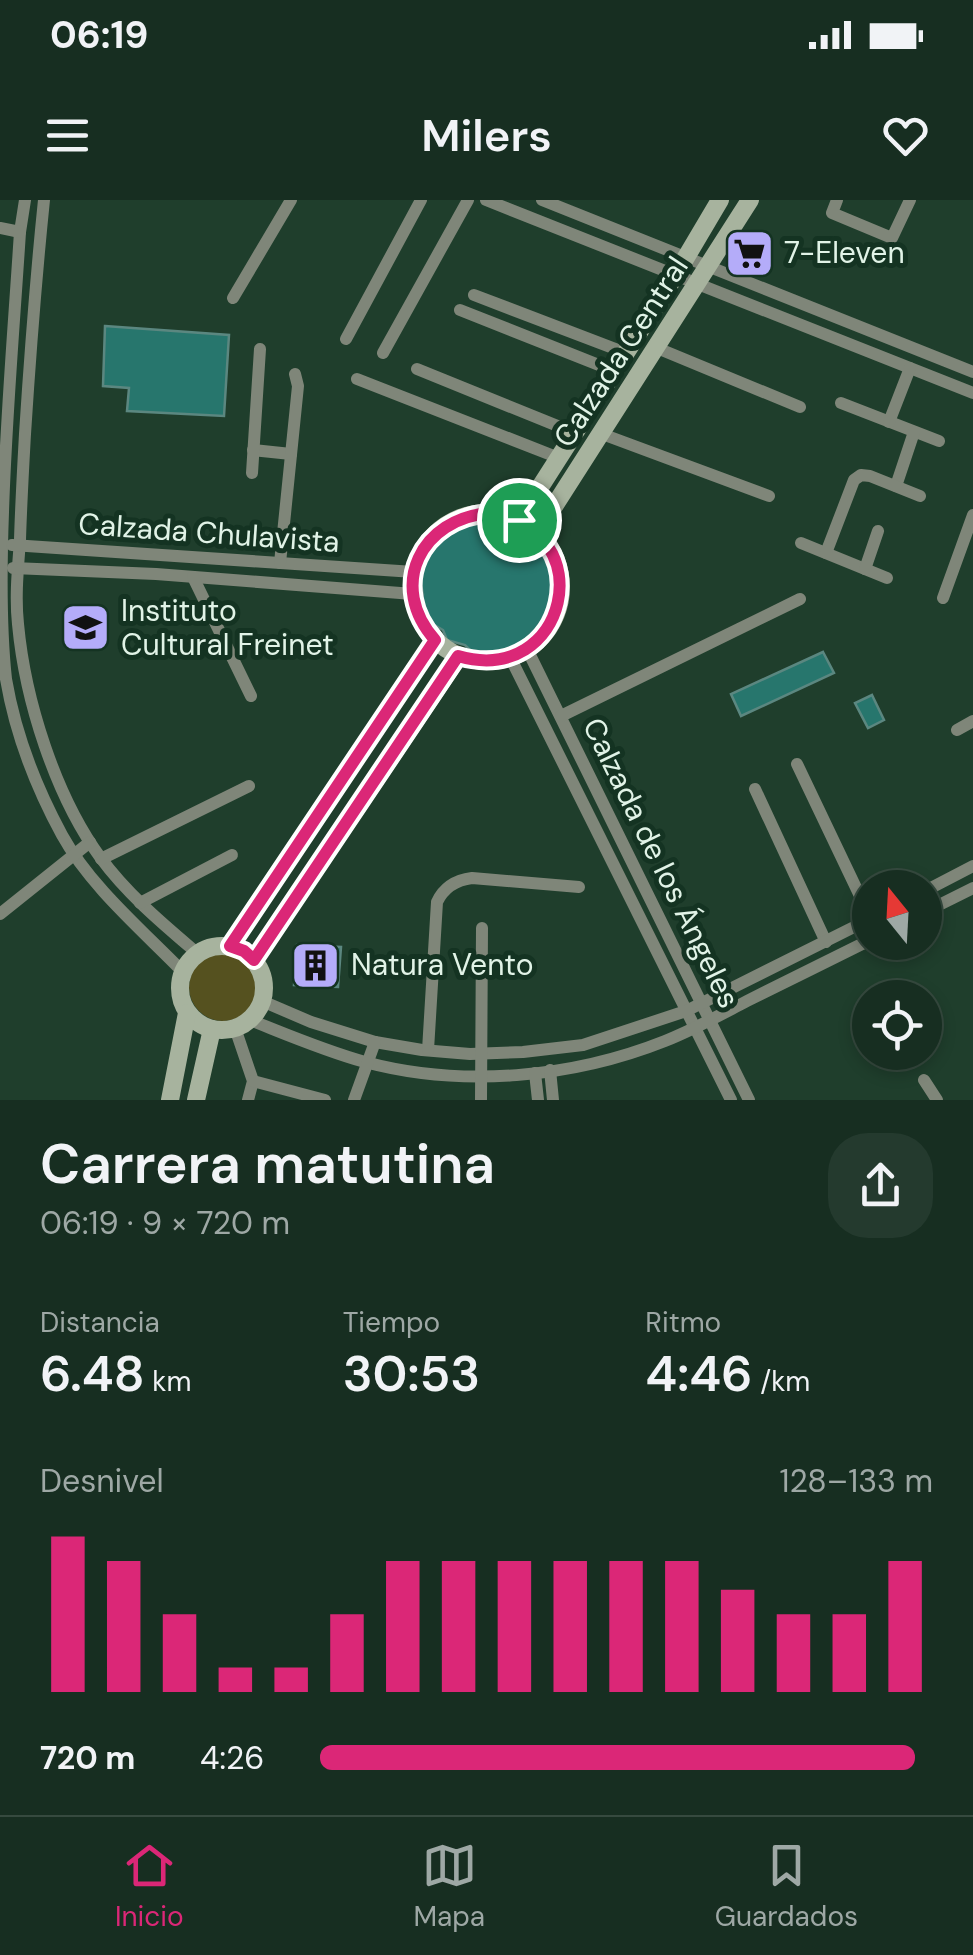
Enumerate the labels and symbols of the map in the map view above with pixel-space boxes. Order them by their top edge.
supermarket icon: 7-Eleven [723,227,775,279]
place label: 7-Eleven [784,233,905,272]
street label: Calzada Central [544,249,697,454]
pin [477,478,562,563]
street label: Calzada Chulavista [77,504,341,561]
place label: Instituto Cultural Freinet [121,591,334,664]
school or university icon: Instituto Cultural Freinet [60,602,112,654]
street label: Calzada de los Ángeles [574,711,749,1014]
north arrow [852,870,942,960]
building icon: Natura Vento [290,939,342,991]
place label: Natura Vento [351,945,534,984]

